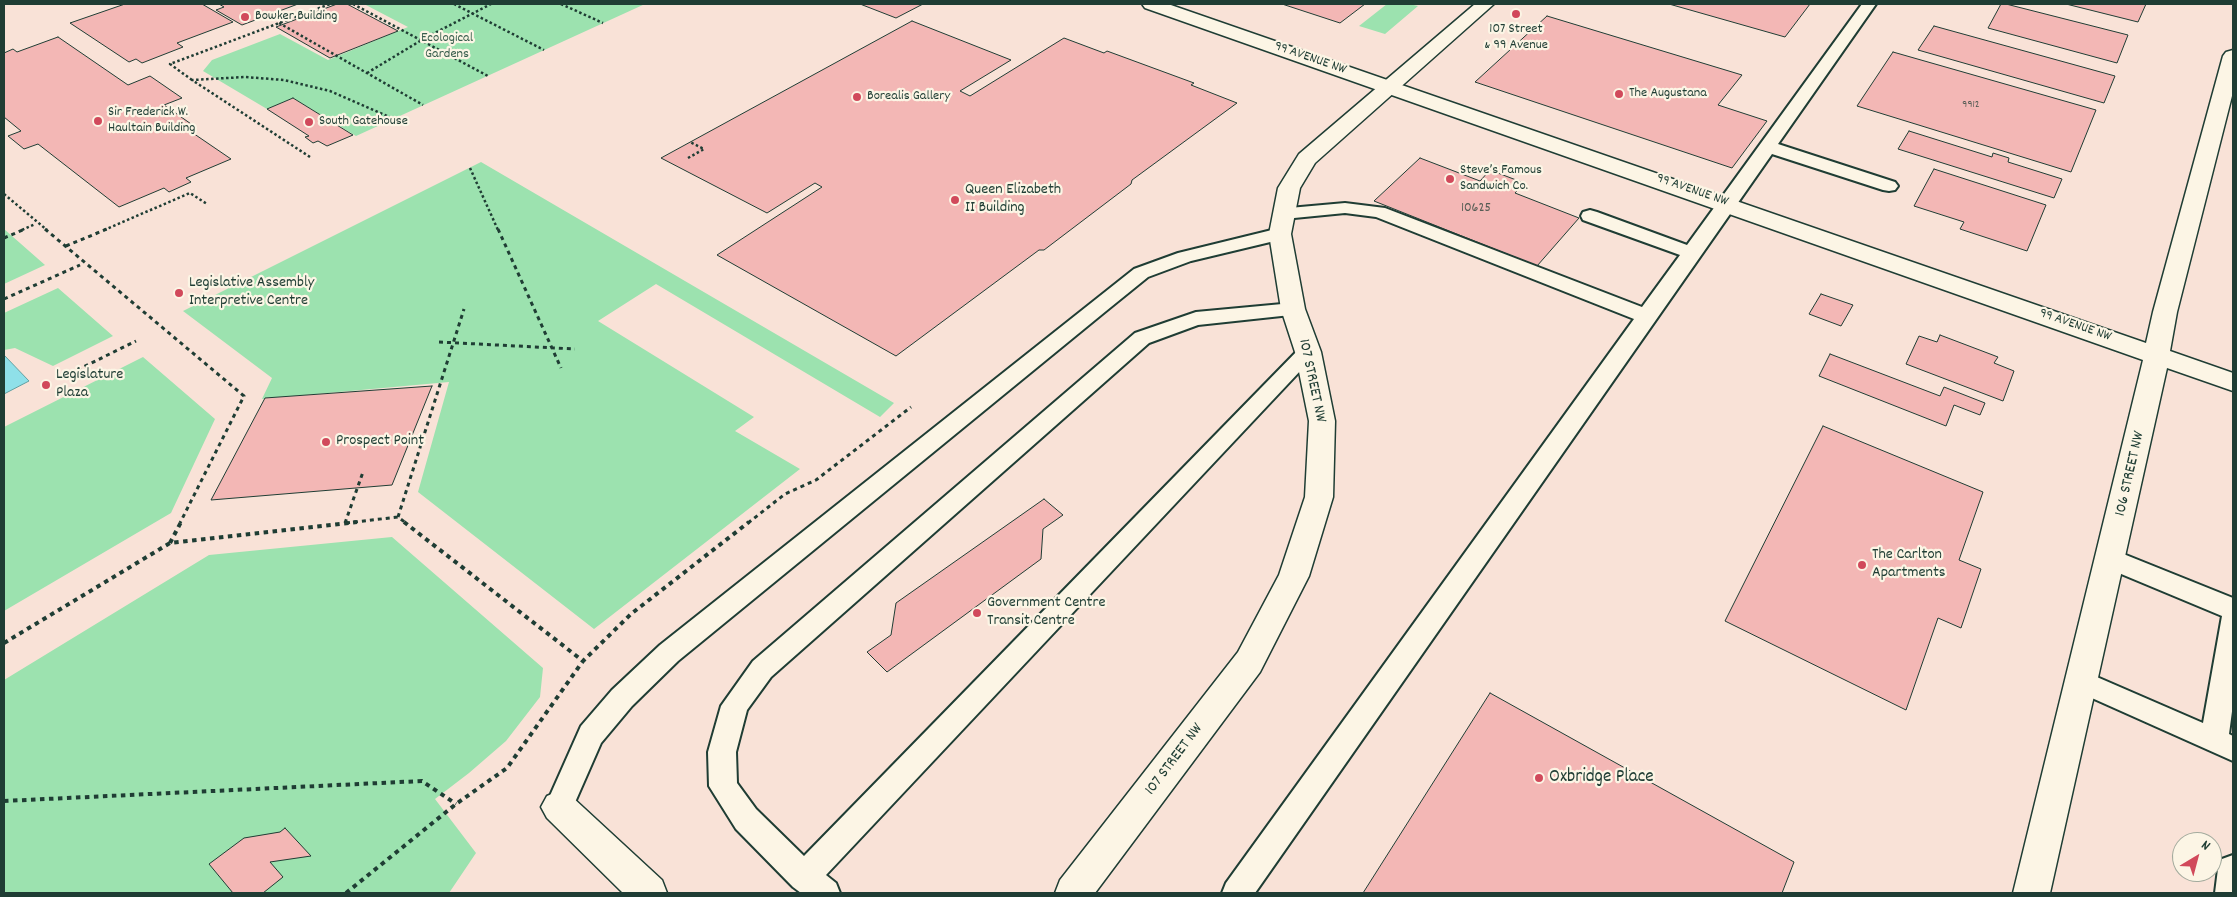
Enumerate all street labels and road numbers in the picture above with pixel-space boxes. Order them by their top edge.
street label: 99 AVENUE NW [1272,39,1348,79]
street label: 99 AVENUE NW [1654,171,1730,211]
street label: 99 AVENUE NW [2037,306,2113,346]
street label: 107 STREET NW [1293,337,1329,425]
street label: 106 STREET NW [2112,430,2150,518]
street label: 107 STREET NW [1142,720,1208,800]

